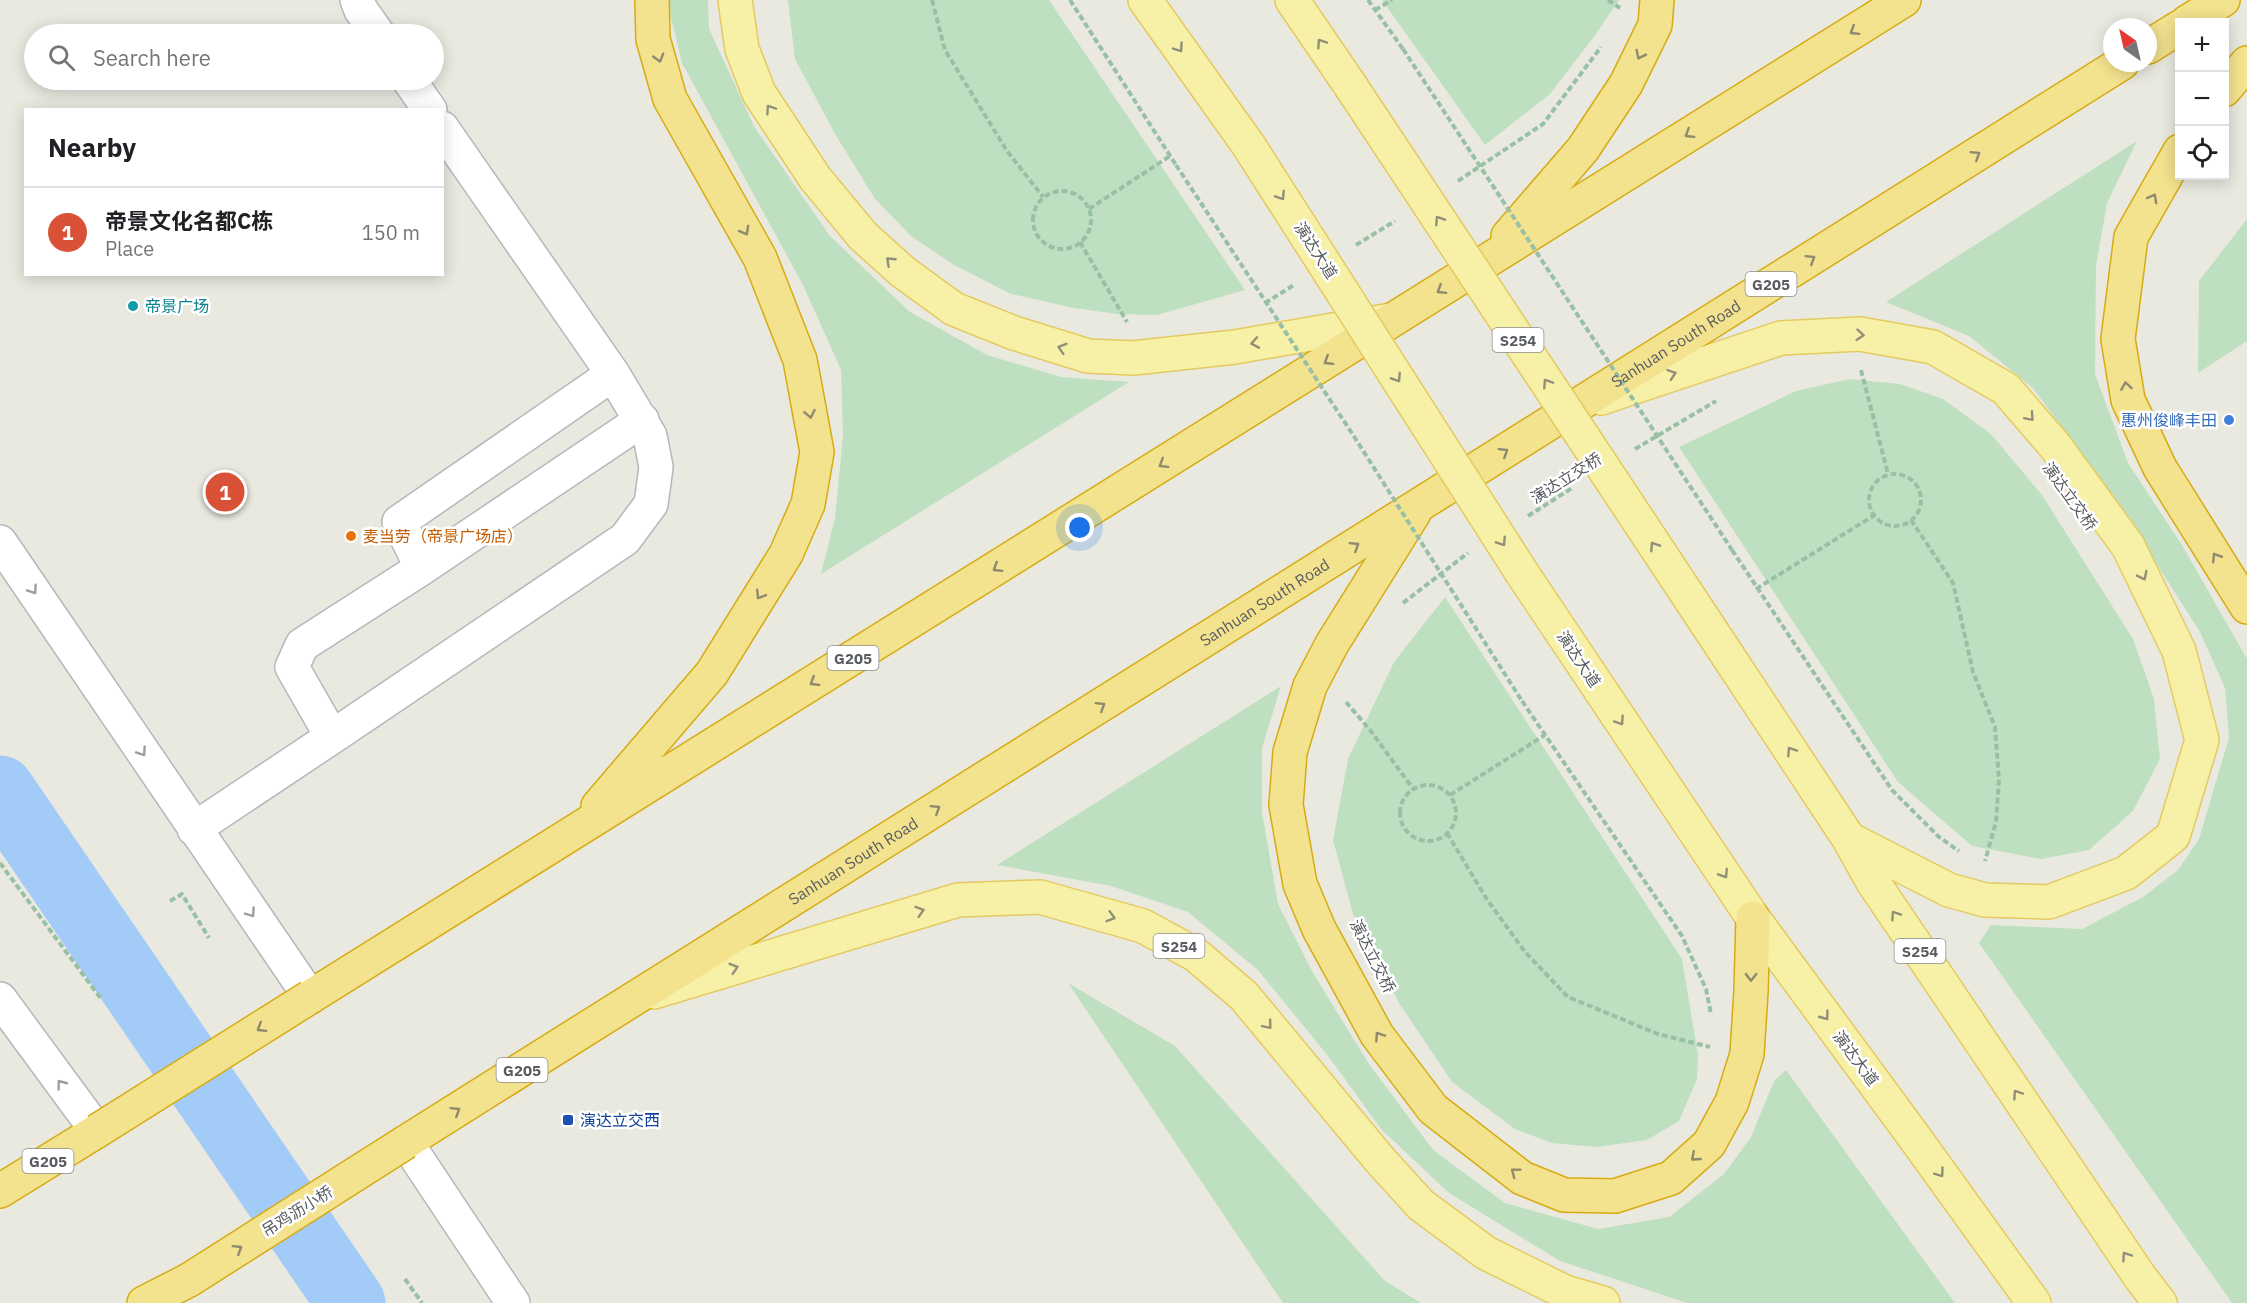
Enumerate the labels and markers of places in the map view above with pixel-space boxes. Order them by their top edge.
place label: 帝景广场 [145,296,209,316]
marker: 帝景广场 [126,299,140,313]
place label: 惠州俊峰丰田 [2121,410,2217,430]
marker: 惠州俊峰丰田 [2222,413,2236,427]
pin: 1 [206,470,244,514]
place label: 麦当劳（帝景广场店） [363,526,523,546]
marker: 麦当劳（帝景广场店） [344,529,358,543]
place label: 演达立交西 [580,1110,660,1130]
marker: 演达立交西 [561,1113,575,1127]

